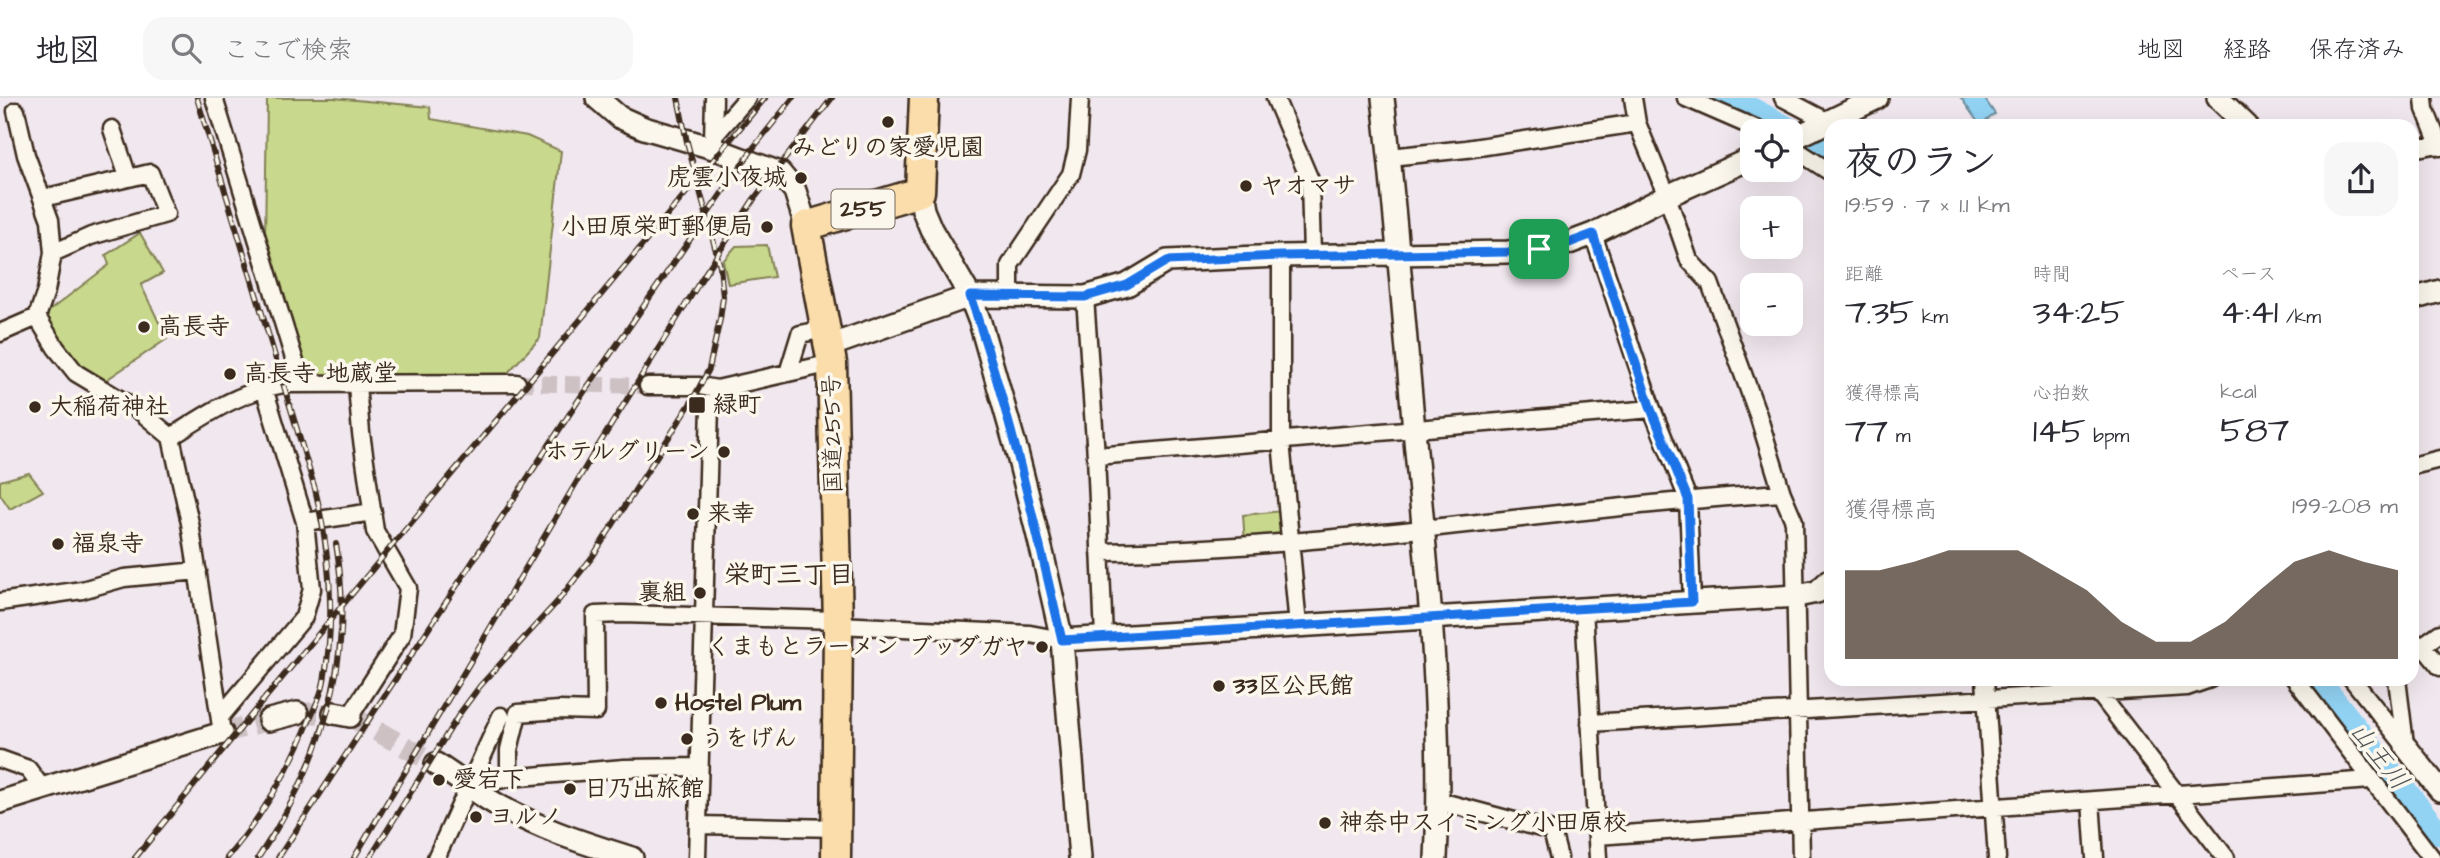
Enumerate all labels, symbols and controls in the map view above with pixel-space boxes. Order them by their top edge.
search box [143,17,633,80]
text: 地図 [35,28,101,74]
icon: search [167,29,205,67]
text: ここで検索 [223,32,353,68]
text: 地図 [2137,33,2185,67]
text: 経路 [2223,33,2271,67]
text: 保存済み [2309,33,2405,67]
marker: みどりの家愛児園 [880,114,896,130]
map controls [1740,119,1803,336]
button: locate [1740,119,1803,182]
place label: みどりの家愛児園 [792,131,984,165]
text: 夜のラン [1845,137,1997,189]
button: share [2324,142,2398,216]
place label: 虎雲小夜城 [667,161,787,195]
place label: ヤオマサ [1260,169,1356,203]
marker: 虎雲小夜城 [793,170,809,186]
marker: ヤオマサ [1238,178,1254,194]
text: 19:59 · 7 × 1.1 km [1845,189,2010,221]
road number: 255 [832,190,894,228]
button: + [1740,196,1803,259]
place label: 小田原栄町郵便局 [561,210,753,244]
marker: 小田原栄町郵便局 [759,219,775,235]
pin [1509,219,1569,279]
icon: arrive [1520,230,1558,268]
text: 距離 [1845,261,1883,288]
text: 時間 [2033,261,2071,288]
text: ペース [2220,261,2276,288]
button: − [1740,273,1803,336]
text: 7.35 [1845,288,1914,337]
text: 34:25 [2033,288,2125,337]
text: 4:41 [2220,288,2278,337]
text: km [1914,304,1948,331]
text: /km [2278,304,2321,331]
place label: 高長寺 [158,310,230,344]
marker: 高長寺 [136,319,152,335]
place label: 高長寺 地蔵堂 [244,357,398,391]
marker: 高長寺 地蔵堂 [222,366,238,382]
street label: 国道255号 [815,374,851,494]
text: kcal [2220,379,2257,406]
text: 獲得標高 [1845,380,1921,407]
text: 心拍数 [2033,380,2090,407]
place label: 緑町 [713,388,761,422]
place label: 大稲荷神社 [49,390,169,424]
marker: 緑町 [687,395,707,415]
marker: 大稲荷神社 [27,399,43,415]
text: 587 [2220,406,2289,455]
text: 77 [1845,407,1888,456]
text: 145 [2033,407,2086,456]
text: m [1888,423,1910,450]
text: bpm [2086,423,2129,450]
place label: ホテルグリーン [545,435,710,469]
marker: ホテルグリーン [716,444,732,460]
text: 199–208 m [2292,490,2398,522]
text: 獲得標高 [1845,494,1937,526]
place label: 来幸 [707,497,755,531]
marker: 来幸 [685,506,701,522]
place label: 福泉寺 [72,527,144,561]
marker: 福泉寺 [50,536,66,552]
district label: 栄町三丁目 [724,557,854,593]
place label: 裏組 [638,576,686,610]
marker: 裏組 [692,585,708,601]
place label: くまもとラーメン ブッダガヤ [707,630,1028,664]
marker: くまもとラーメン ブッダガヤ [1034,639,1050,655]
place label: 33区公民館 [1232,669,1353,703]
marker: 33区公民館 [1211,678,1227,694]
place label: Hostel Plum [675,686,801,720]
marker: Hostel Plum [653,695,669,711]
water label: 山王川 [2341,714,2417,798]
place label: うをげん [701,722,797,756]
marker: うをげん [679,731,695,747]
place label: 愛宕下 [453,763,525,797]
marker: 愛宕下 [431,772,447,788]
place label: 日乃出旅館 [584,772,704,806]
marker: 日乃出旅館 [562,781,578,797]
place label: ヨルノ [490,800,562,834]
place label: 神奈中スイミング小田原校 [1339,806,1627,840]
marker: ヨルノ [468,809,484,825]
marker: 神奈中スイミング小田原校 [1317,815,1333,831]

